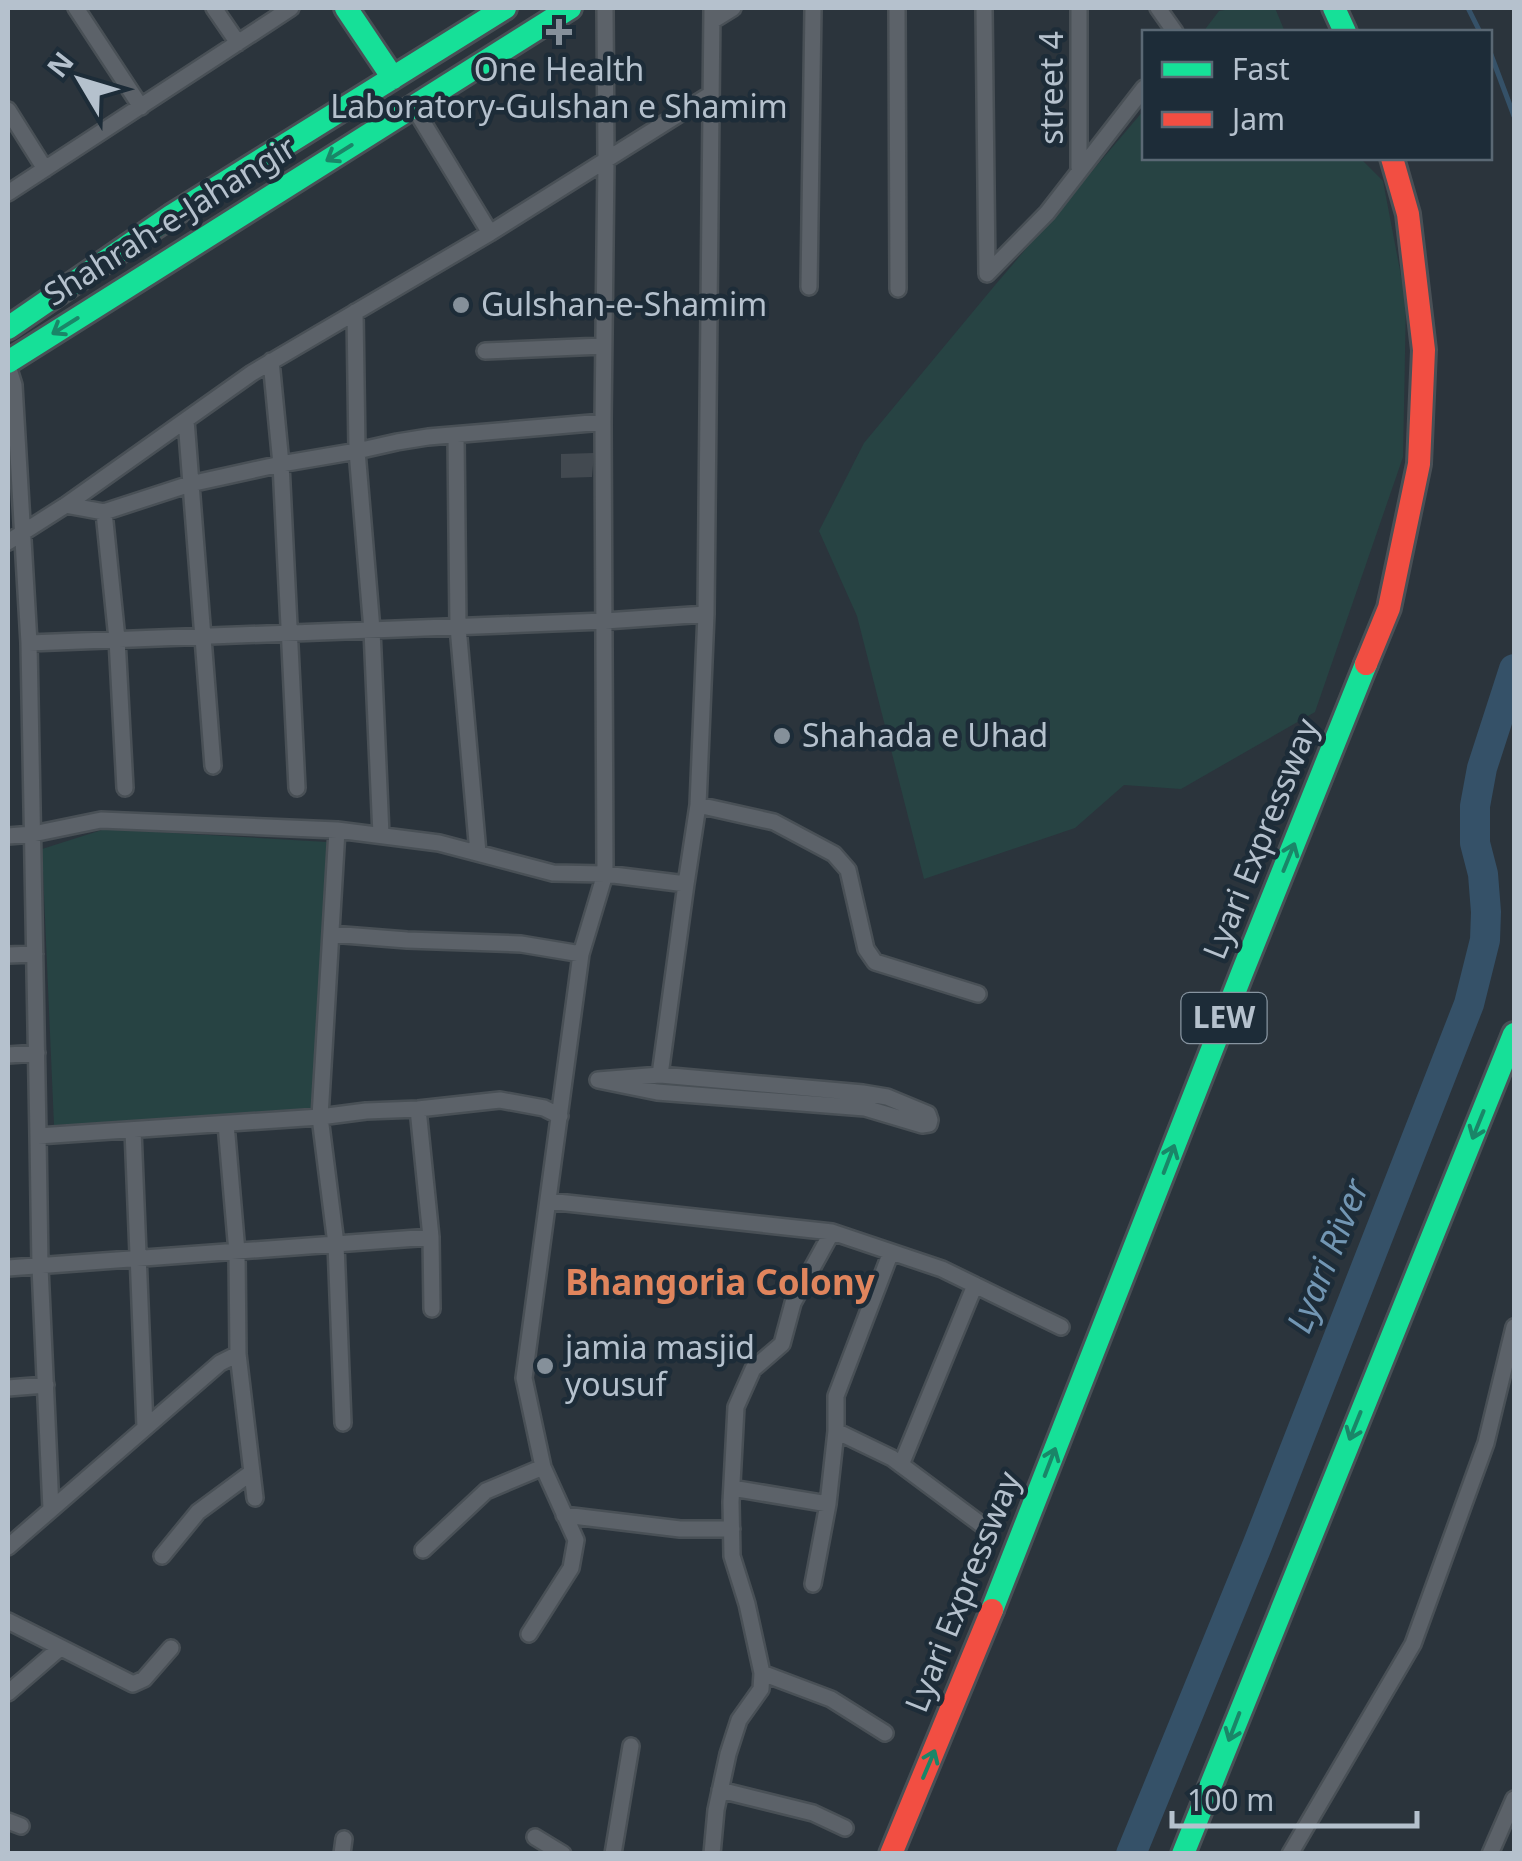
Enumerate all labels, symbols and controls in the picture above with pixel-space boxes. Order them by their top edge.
marker: One Health Laboratory-Gulshan e Shamim [546,19,572,45]
north arrow [30,30,130,130]
legend [1142,30,1492,160]
street label: street 4 [1029,31,1072,145]
text: N [38,43,81,85]
place label: One Health Laboratory-Gulshan e Shamim [330,47,788,127]
text: Fast [1232,48,1290,89]
text: Jam [1229,98,1285,139]
street label: Shahrah-e-Jahangir [35,125,303,315]
one-way arrow [326,142,354,163]
place label: Gulshan-e-Shamim [481,282,767,325]
marker: Gulshan-e-Shamim [450,294,472,316]
one-way arrow [51,316,79,336]
street label: Lyari Expressway [1192,711,1328,965]
place label: Shahada e Uhad [802,713,1048,756]
marker: Shahada e Uhad [771,725,793,747]
one-way arrow [1281,843,1299,873]
road number: LEW [1182,993,1266,1043]
one-way arrow [1467,1109,1485,1140]
one-way arrow [1161,1145,1179,1175]
water label: Lyari River [1275,1170,1379,1339]
district label: Bhangoria Colony [565,1258,875,1305]
place label: jamia masjid yousuf [563,1325,755,1405]
marker: jamia masjid yousuf [534,1355,556,1377]
one-way arrow [1345,1410,1363,1441]
one-way arrow [1042,1447,1060,1478]
street label: Lyari Expressway [894,1464,1030,1718]
one-way arrow [1223,1711,1241,1742]
one-way arrow [921,1749,939,1779]
scale bar [1172,1766,1417,1828]
text: 100 m [1187,1779,1274,1820]

